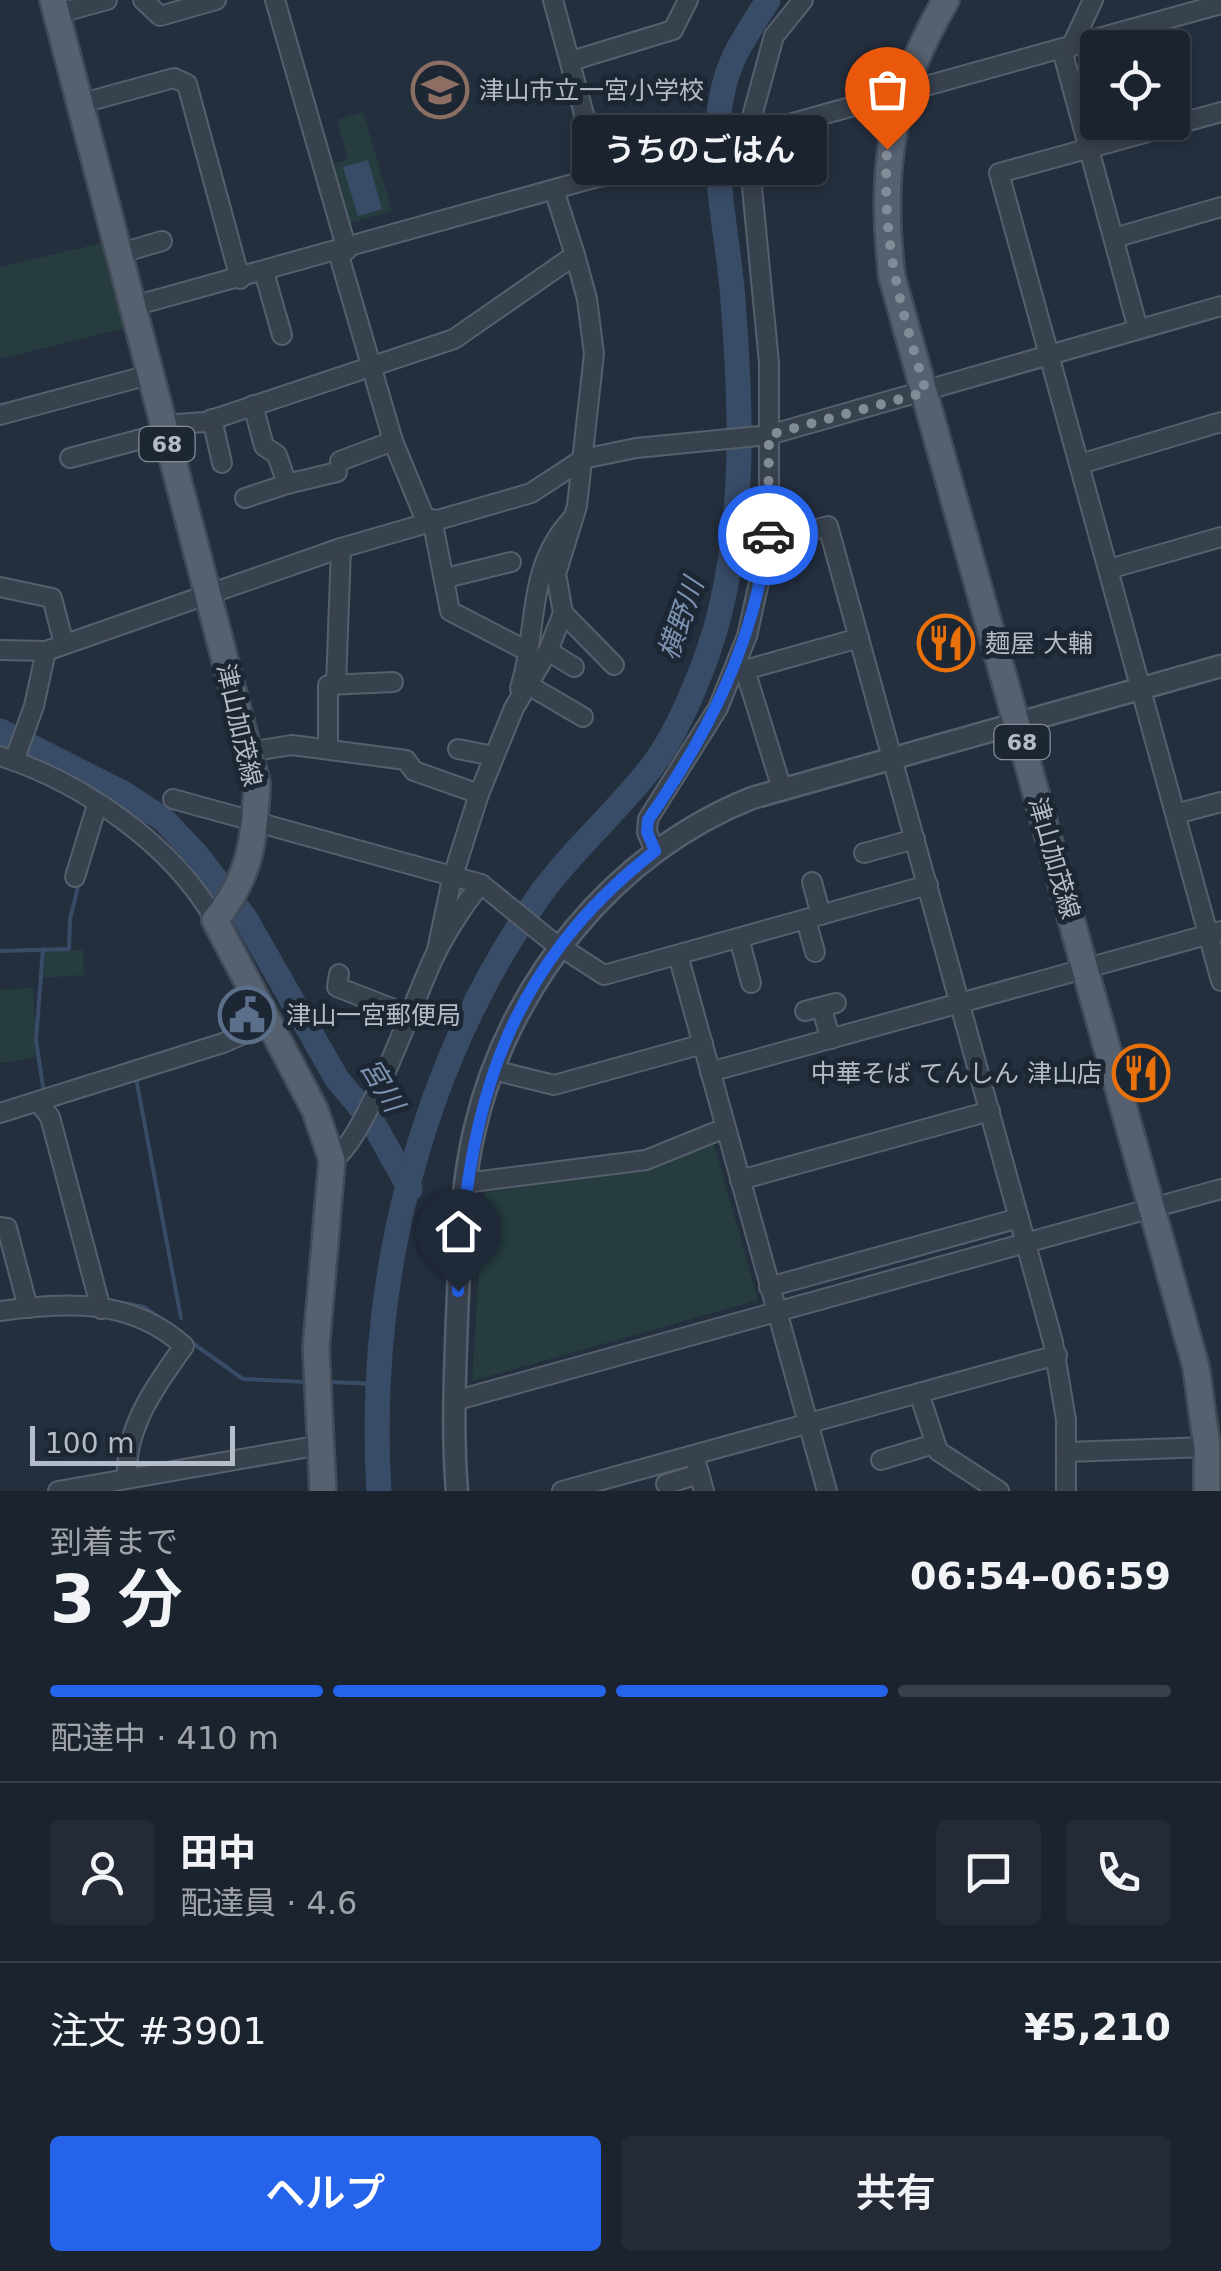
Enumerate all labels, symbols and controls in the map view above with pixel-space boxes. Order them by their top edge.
map controls [1080,30,1190,140]
button: locate [1080,30,1190,140]
pin [845,47,930,150]
school or university icon: 津山市立一宮小学校 [410,60,470,120]
icon: bag [860,62,915,117]
place label: 津山市立一宮小学校 [479,76,704,105]
callout: うちのごはん [572,114,827,184]
text: うちのごはん [603,131,796,169]
road number: 68 [140,427,194,461]
courier [718,485,818,585]
icon: car [741,508,796,563]
water label: 横野川 [652,571,711,664]
restaurant icon: 麺屋 大輔 [916,613,976,673]
place label: 麺屋 大輔 [985,629,1093,658]
street label: 津山加茂線 [211,661,267,789]
road number: 68 [994,725,1050,759]
street label: 津山加茂線 [1023,794,1085,922]
public building icon: 津山一宮郵便局 [217,985,277,1045]
place label: 津山一宮郵便局 [286,1001,461,1030]
restaurant icon: 中華そば てんしん 津山店 [1111,1043,1171,1103]
water label: 宮川 [353,1052,412,1120]
place label: 中華そば てんしん 津山店 [811,1059,1102,1088]
pin [416,1189,501,1292]
icon: home [431,1204,486,1259]
scale bar [30,1421,235,1466]
text: 100 m [45,1427,135,1460]
text: 到着まで [50,1523,178,1561]
text: 06:54–06:59 [910,1554,1171,1598]
text: 3 分 [50,1562,183,1637]
text: 配達中 · 410 m [50,1719,279,1757]
button: person [50,1820,155,1925]
button: chat [936,1820,1041,1925]
button: phone [1066,1820,1171,1925]
text: 田中 [180,1831,256,1875]
text: 配達員 · 4.6 [180,1884,357,1922]
text: ¥5,210 [1024,2005,1171,2049]
text: 注文 #3901 [50,2009,267,2053]
button: ヘルプ [50,2136,601,2251]
button: 共有 [621,2136,1171,2251]

